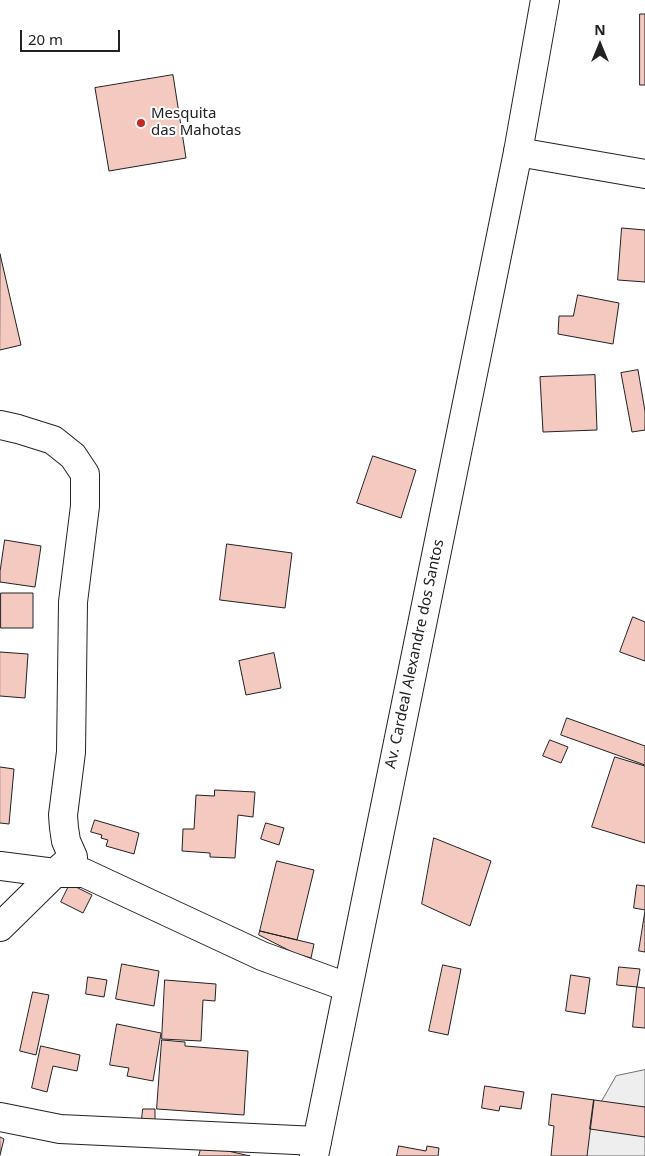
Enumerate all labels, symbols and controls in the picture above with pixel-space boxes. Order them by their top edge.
scale bar [22,20,122,52]
north arrow [575,20,625,70]
text: N [594,20,606,39]
text: 20 m [28,29,63,49]
place label: Mesquita das Mahotas [151,105,241,140]
marker: Mesquita das Mahotas [135,117,147,129]
street label: Av. Cardeal Alexandre dos Santos [382,538,448,770]

